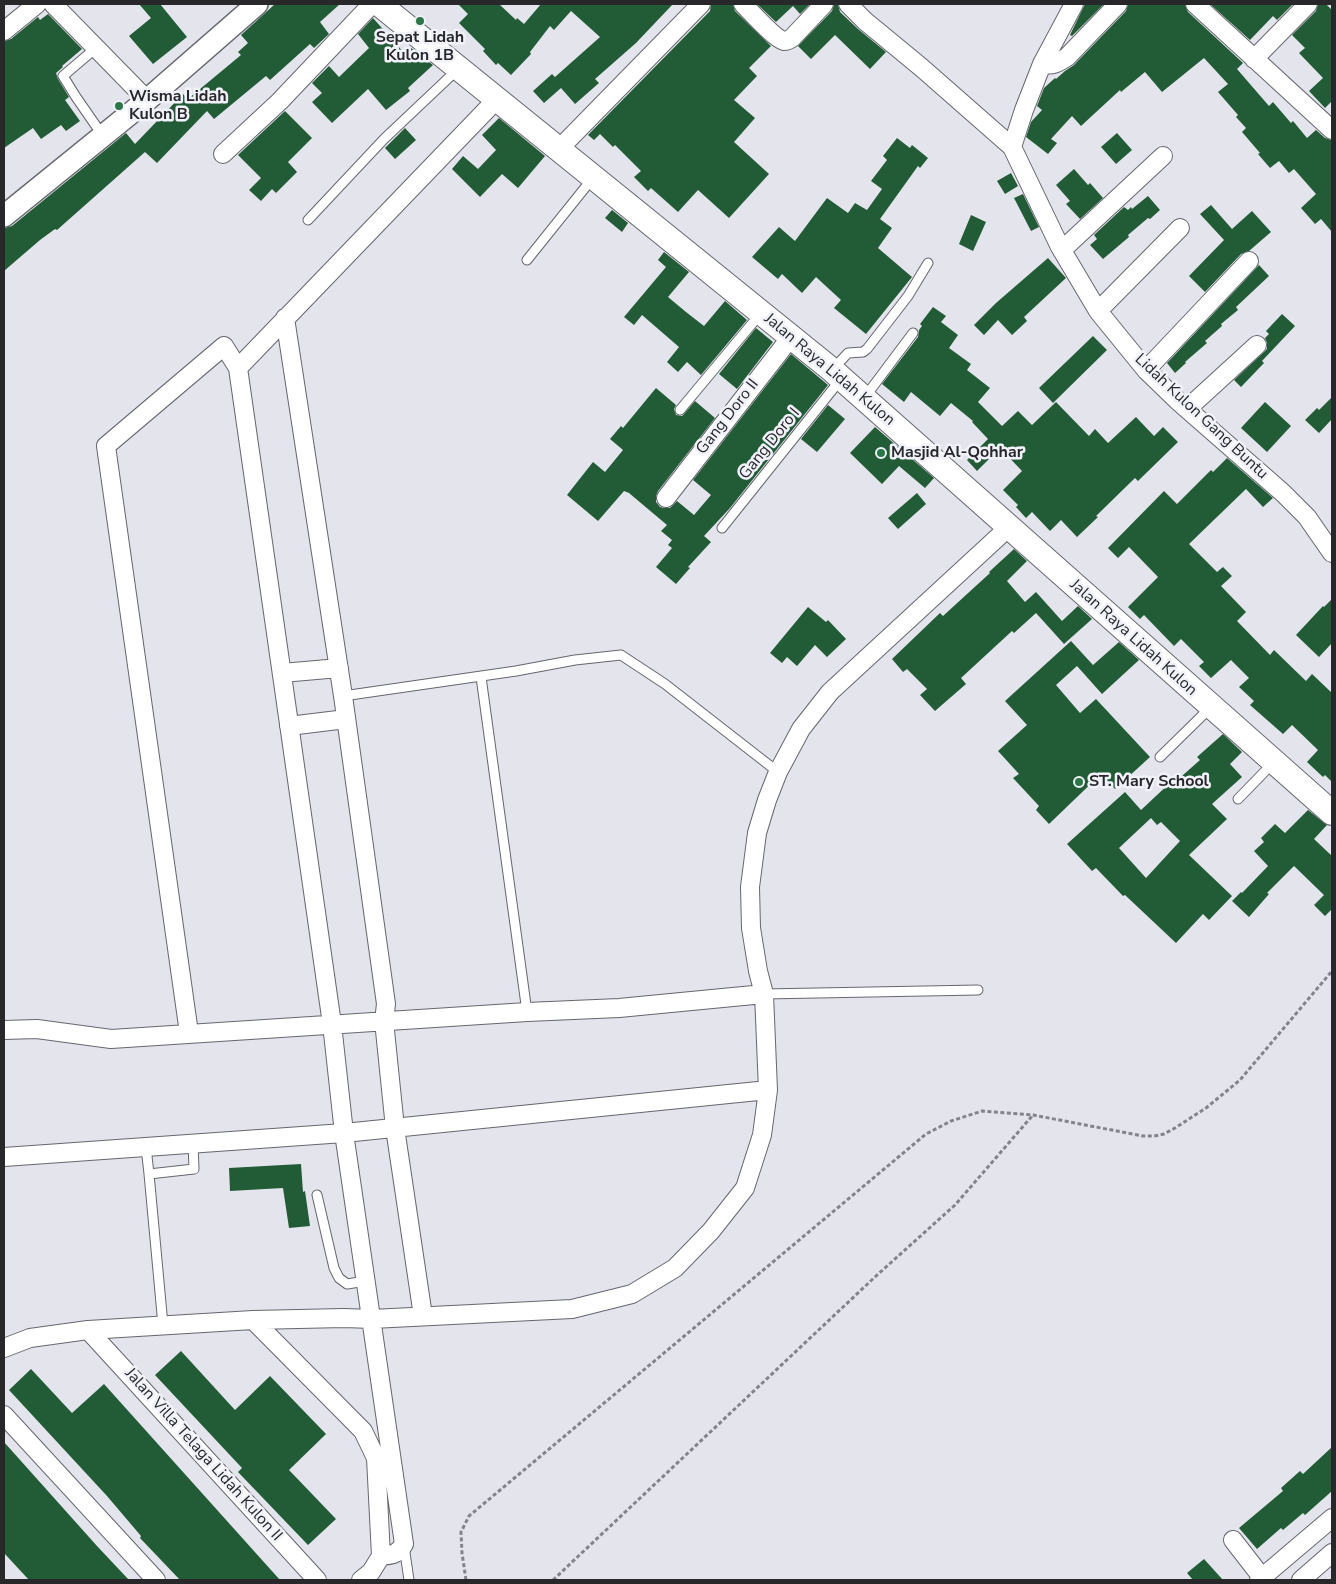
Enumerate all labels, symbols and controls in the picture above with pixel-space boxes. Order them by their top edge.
marker: Sepat Lidah Kulon 1B [414,15,426,27]
place label: Sepat Lidah Kulon 1B [376,28,464,66]
place label: Wisma Lidah Kulon B [129,87,227,125]
marker: Wisma Lidah Kulon B [113,100,125,112]
street label: Jalan Raya Lidah Kulon [760,310,898,430]
street label: Lidah Kulon Gang Buntu [1130,350,1272,484]
street label: Gang Doro II [693,376,763,458]
street label: Gang Doro I [735,404,805,484]
place label: Masjid Al-Qohhar [891,443,1023,463]
marker: Masjid Al-Qohhar [875,447,887,459]
street label: Jalan Raya Lidah Kulon [1065,576,1201,700]
place label: ST. Mary School [1089,772,1209,792]
marker: ST. Mary School [1073,776,1085,788]
street label: Jalan Villa Telaga Lidah Kulon II [120,1365,286,1545]

